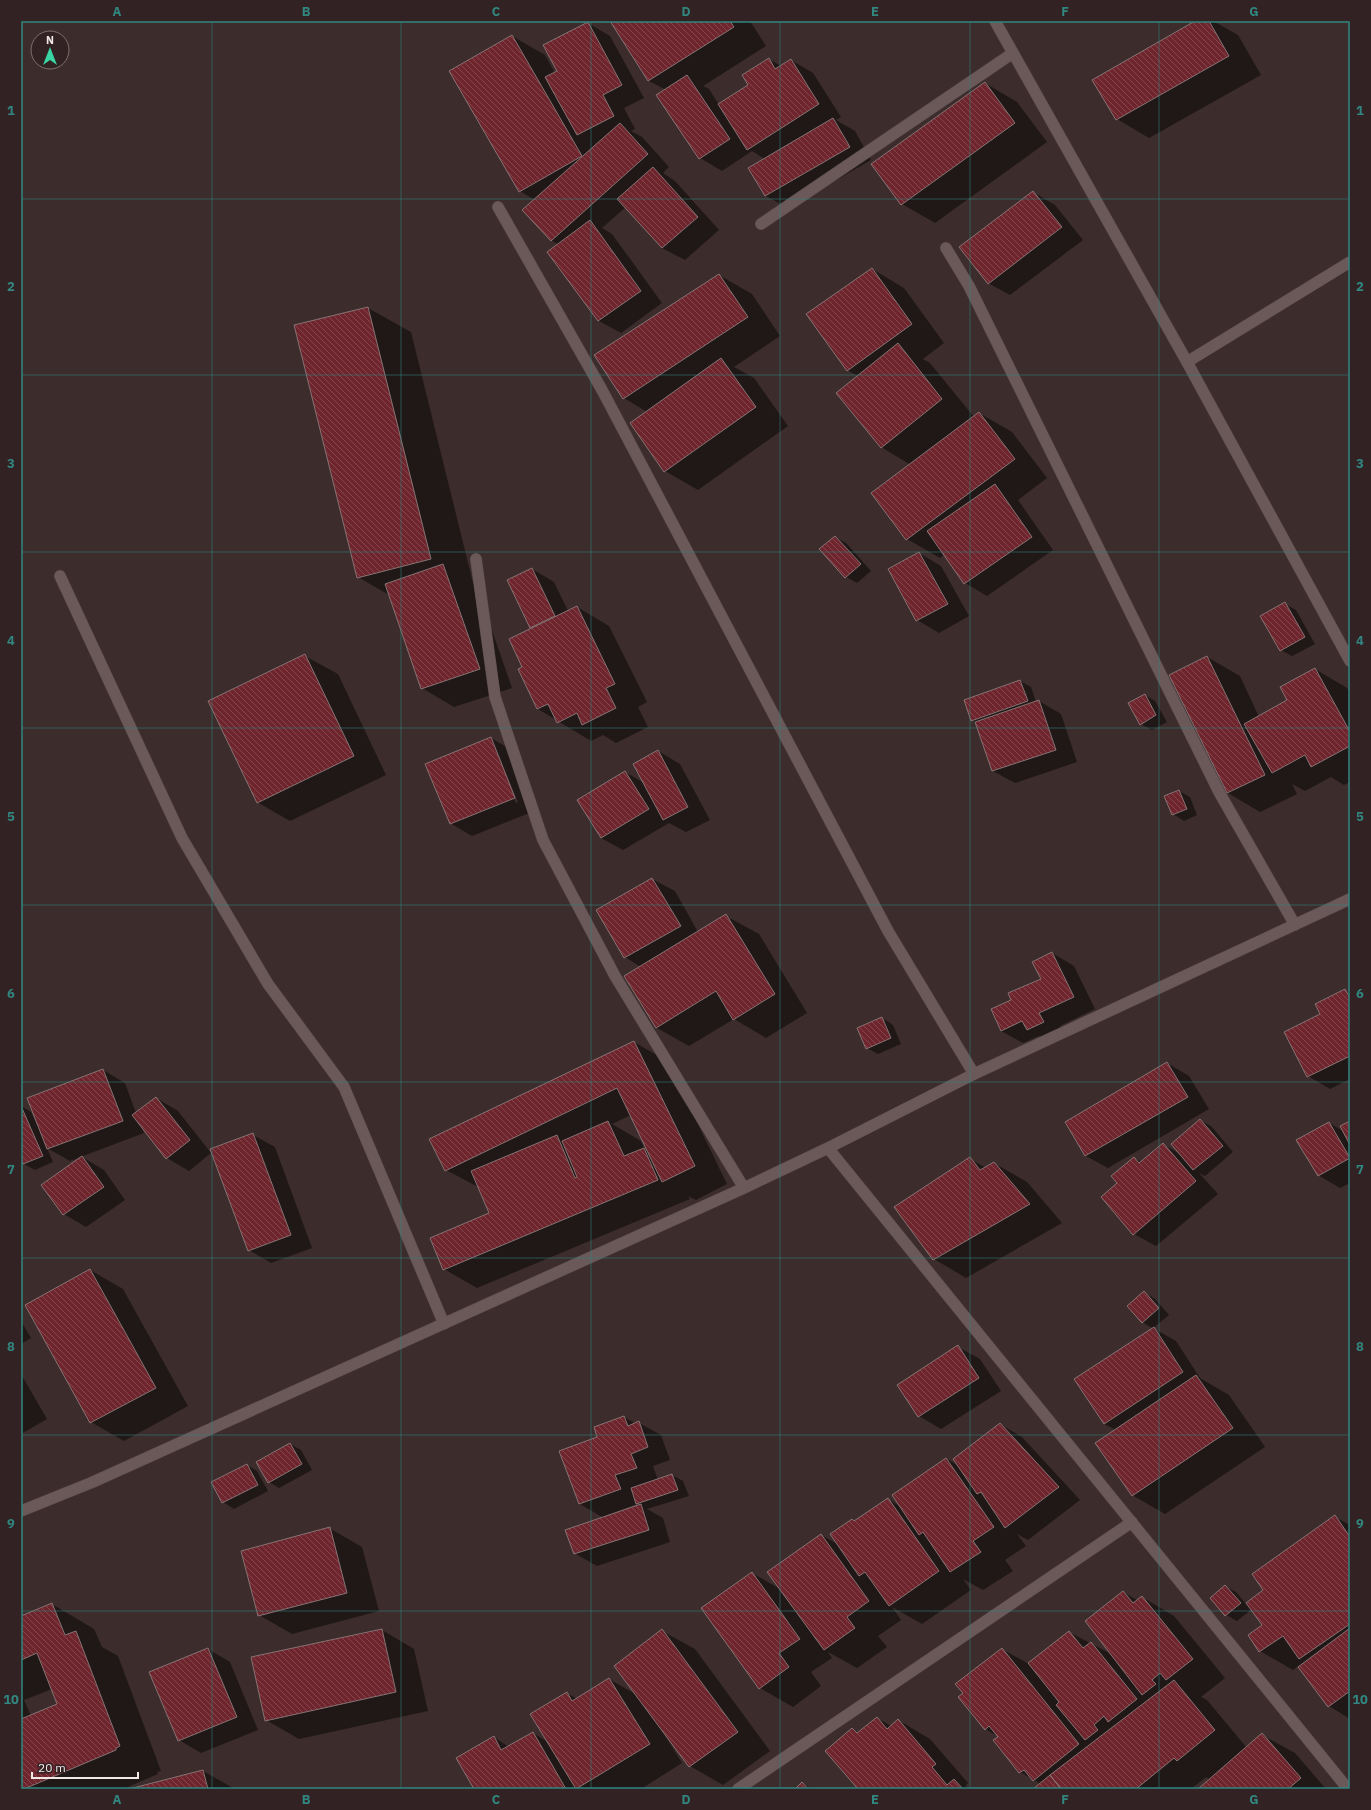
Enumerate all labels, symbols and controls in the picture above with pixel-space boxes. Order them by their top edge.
text: A [113,3,122,20]
text: B [302,3,311,20]
text: C [492,3,501,20]
text: D [681,3,691,20]
text: E [871,3,879,20]
text: F [1061,3,1069,20]
text: G [1249,3,1259,20]
north arrow [30,30,70,70]
text: N [46,33,54,47]
text: 1 [7,102,15,119]
text: 1 [1356,102,1364,119]
text: 2 [7,278,15,295]
text: 2 [1356,278,1364,295]
text: 3 [7,455,15,472]
text: 3 [1356,455,1364,472]
text: 4 [7,632,15,649]
text: 4 [1356,632,1364,649]
text: 5 [7,808,15,825]
text: 5 [1356,808,1364,825]
text: 6 [7,985,15,1002]
text: 6 [1356,985,1364,1002]
text: 7 [7,1161,15,1178]
text: 7 [1356,1161,1364,1178]
text: 8 [7,1338,15,1355]
text: 8 [1356,1338,1364,1355]
text: 9 [7,1515,15,1532]
text: 9 [1356,1515,1364,1532]
text: 10 [3,1691,19,1708]
text: 10 [1352,1691,1368,1708]
scale bar [32,1754,138,1780]
text: 20 m [38,1760,66,1775]
text: A [113,1791,122,1808]
text: B [302,1791,311,1808]
text: C [492,1791,501,1808]
text: D [681,1791,691,1808]
text: E [871,1791,879,1808]
text: F [1061,1791,1069,1808]
text: G [1249,1791,1259,1808]

